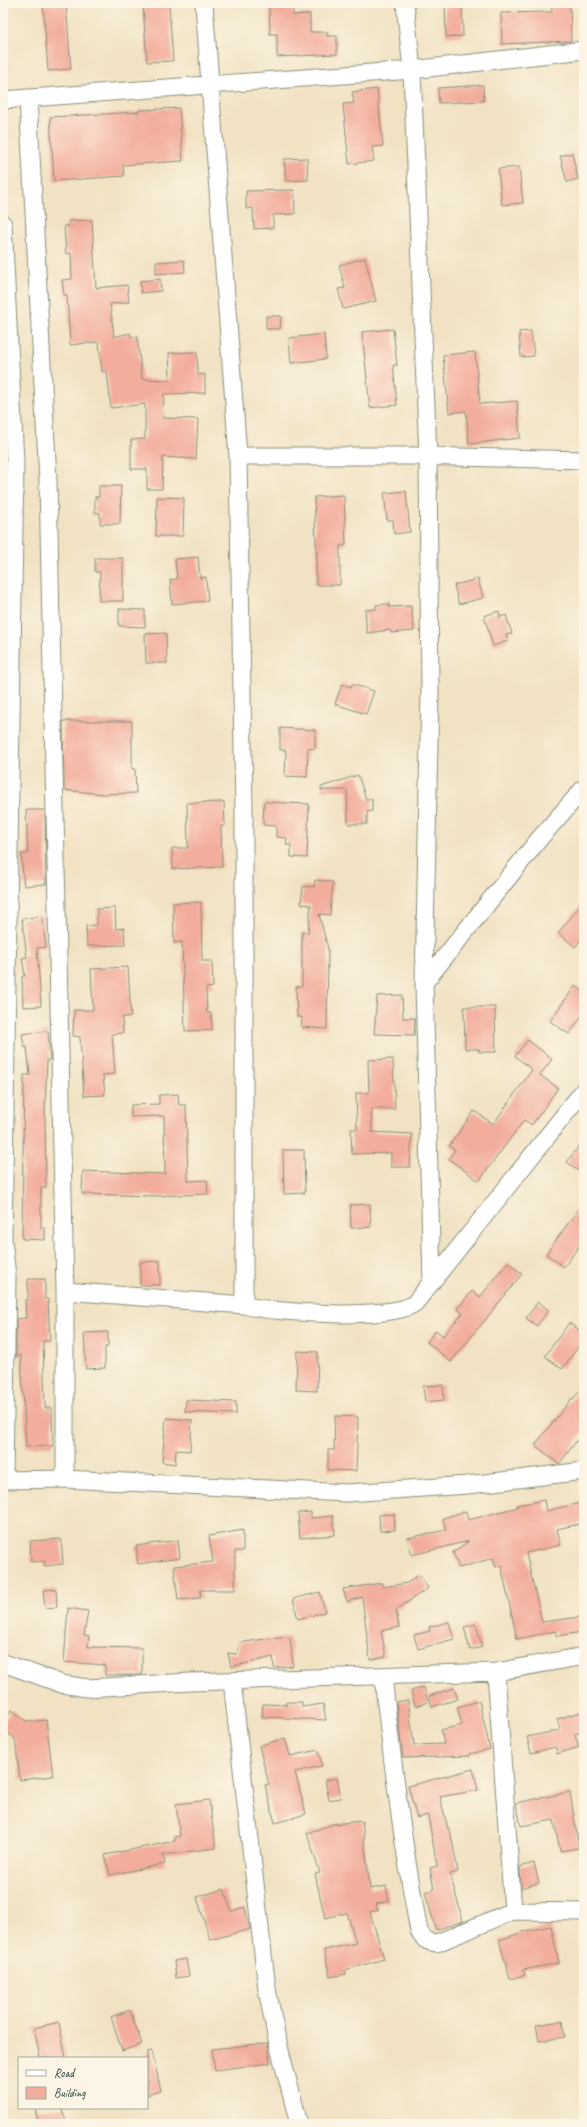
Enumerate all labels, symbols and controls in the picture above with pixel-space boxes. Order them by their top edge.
legend [18,2057,148,2109]
text: Road [54,2065,76,2081]
text: Building [54,2085,86,2101]

